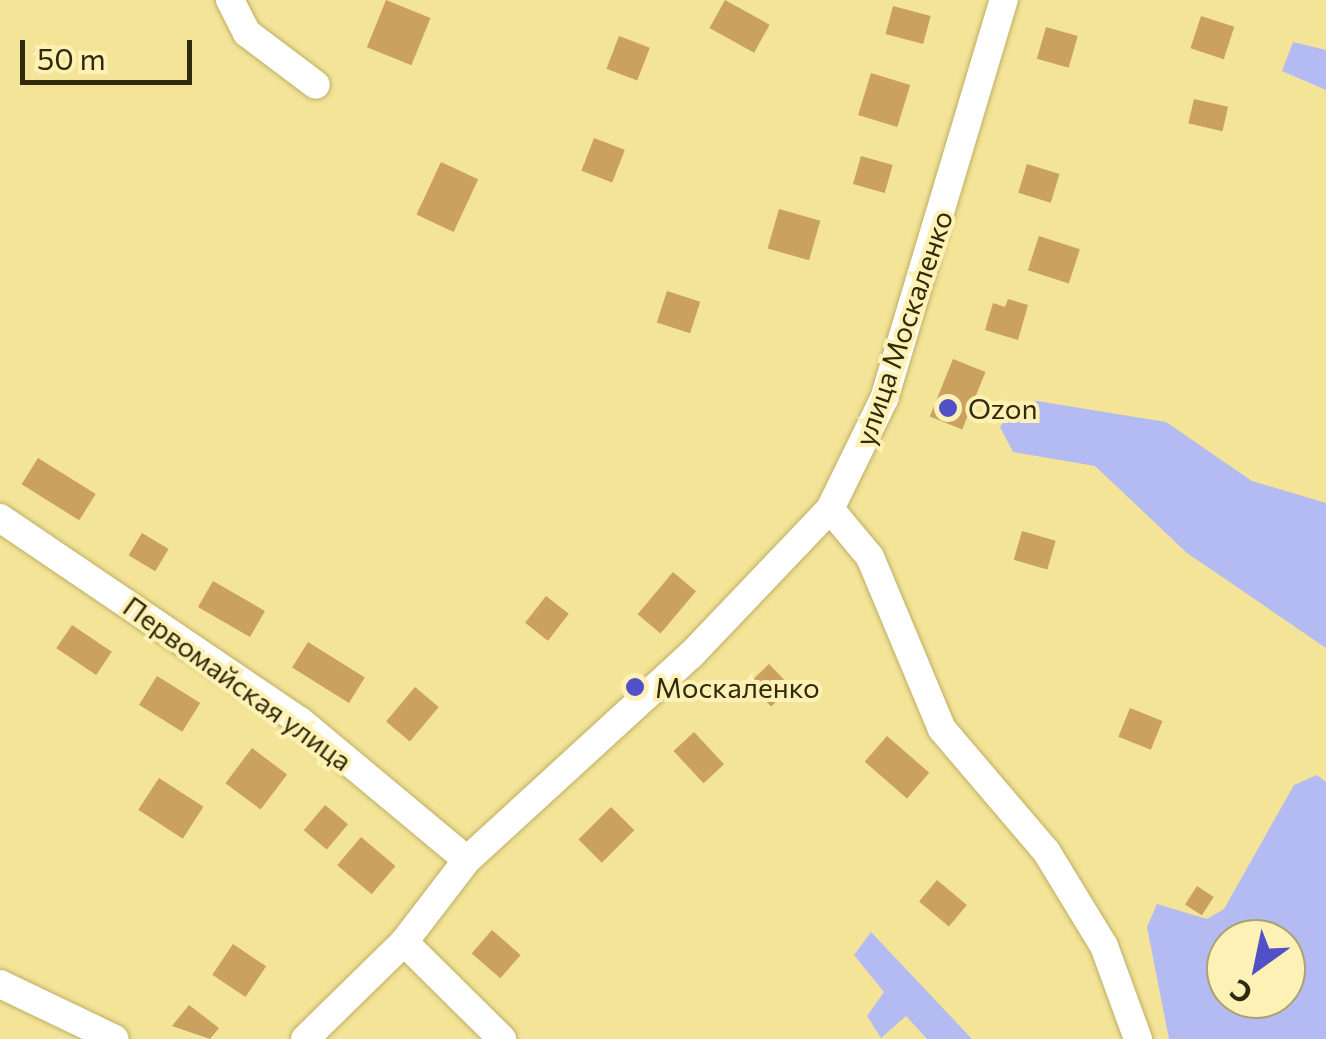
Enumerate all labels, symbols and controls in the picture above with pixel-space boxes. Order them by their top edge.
scale bar [25,20,198,82]
text: 50 m [37,39,106,76]
street label: улица Москаленко [847,206,959,450]
place label: Ozon [968,391,1038,425]
marker: Ozon [937,397,959,419]
street label: Первомайская улица [117,589,359,777]
place label: Москаленко [655,670,820,704]
marker: Москаленко [624,676,646,698]
north arrow [1206,919,1306,1019]
text: С [1223,973,1258,1012]

